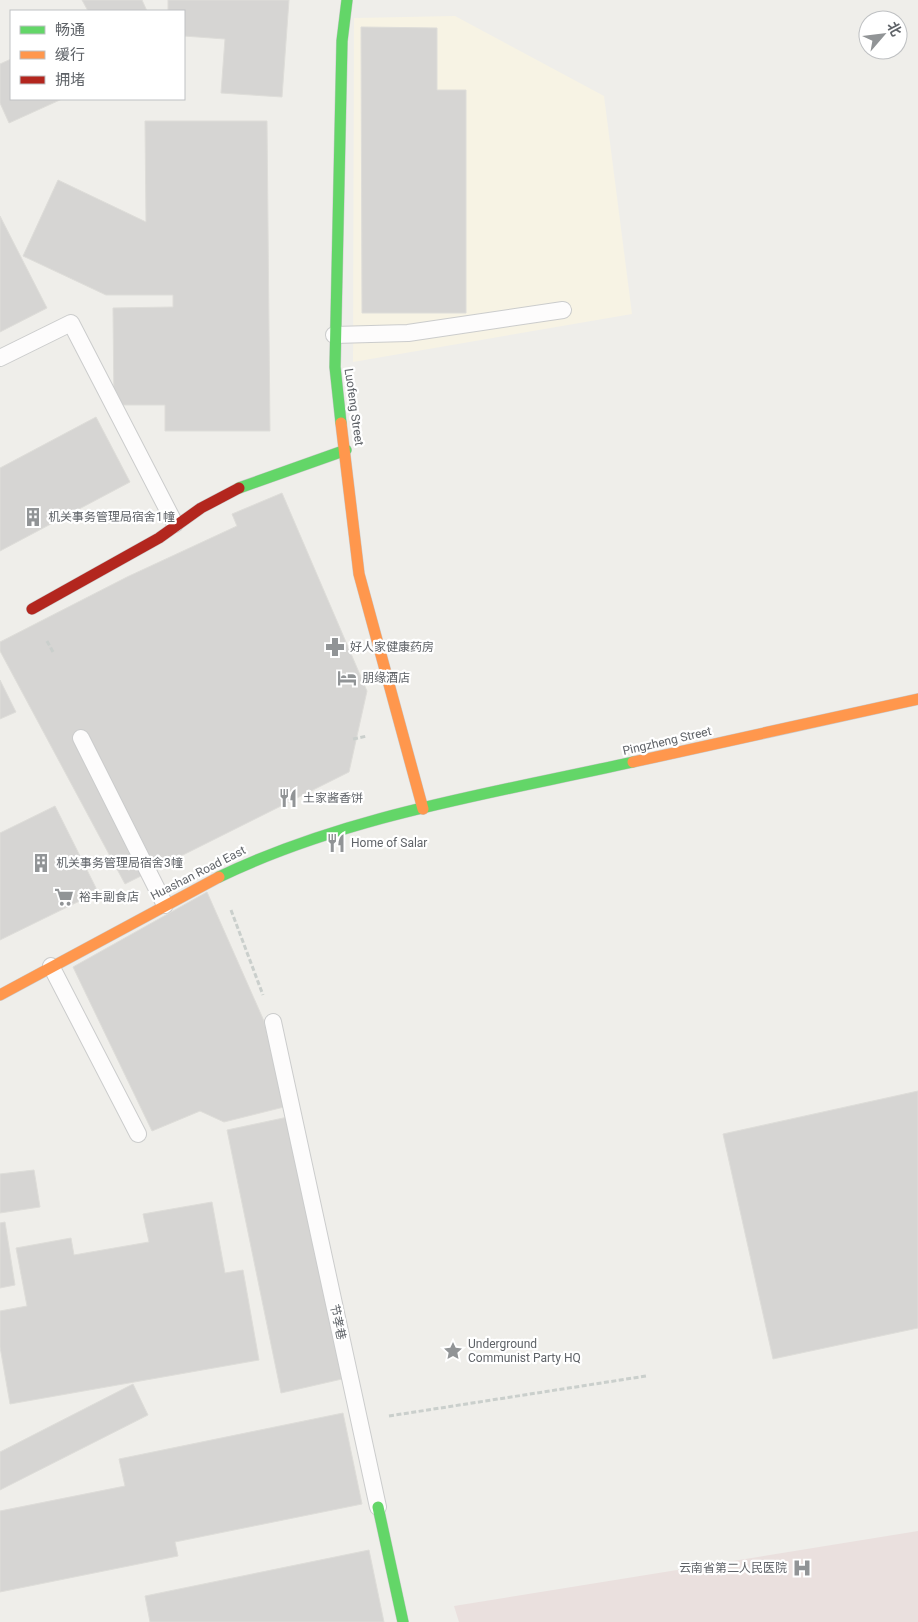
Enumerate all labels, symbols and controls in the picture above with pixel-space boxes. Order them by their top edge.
legend [10,10,185,100]
north arrow [858,10,908,60]
text: 北 [884,19,905,39]
text: 畅通 [55,21,85,39]
text: 缓行 [55,46,85,64]
text: 拥堵 [55,71,85,89]
street label: Luofeng Street [342,367,366,447]
building icon: 机关事务管理局宿舍1幢 [22,506,44,528]
place label: 机关事务管理局宿舍1幢 [48,510,175,524]
pharmacy icon: 好人家健康药房 [324,636,346,658]
place label: 好人家健康药房 [350,640,434,654]
hotel icon: 朋缘酒店 [336,667,358,689]
place label: 朋缘酒店 [362,671,410,685]
street label: Pingzheng Street [621,724,713,758]
restaurant icon: 土家酱香饼 [277,787,299,809]
place label: 土家酱香饼 [303,791,363,805]
restaurant icon: Home of Salar [325,832,347,854]
place label: Home of Salar [351,836,427,850]
street label: Huashan Road East [148,843,248,903]
building icon: 机关事务管理局宿舍3幢 [30,852,52,874]
place label: 机关事务管理局宿舍3幢 [56,856,183,870]
supermarket icon: 裕丰副食店 [53,886,75,908]
place label: 裕丰副食店 [79,890,139,904]
street label: 节孝巷 [327,1303,349,1341]
place label: Underground Communist Party HQ [468,1337,581,1365]
place icon: Underground Communist Party HQ [442,1340,464,1362]
hospital icon: 云南省第二人民医院 [791,1557,813,1579]
place label: 云南省第二人民医院 [679,1561,787,1575]

